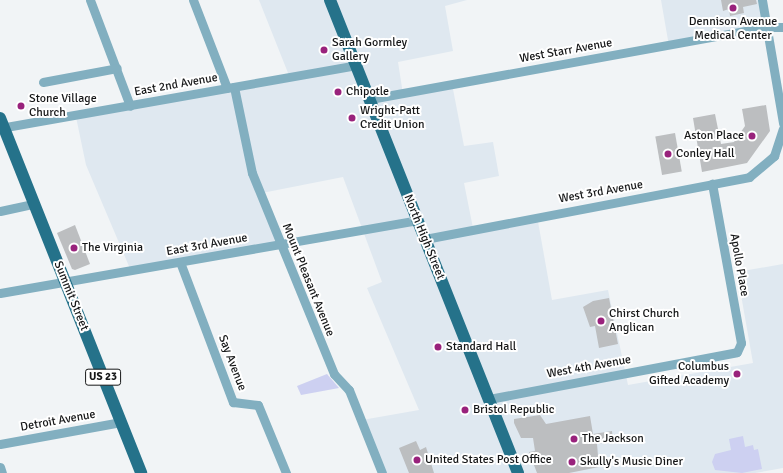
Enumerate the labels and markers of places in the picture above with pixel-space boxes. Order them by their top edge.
marker: Dennison Avenue Medical Center [728,3,738,13]
place label: Dennison Avenue Medical Center [689,15,777,43]
place label: Sarah Gormley Gallery [332,36,407,64]
marker: Sarah Gormley Gallery [319,45,329,55]
place label: Chipotle [346,85,389,99]
marker: Chipotle [333,87,343,97]
place label: Stone Village Church [29,92,97,120]
marker: Stone Village Church [16,101,26,111]
place label: Wright-Patt Credit Union [360,104,424,132]
marker: Wright-Patt Credit Union [347,113,357,123]
place label: Aston Place [684,129,744,143]
marker: Aston Place [747,131,757,141]
place label: Conley Hall [676,147,735,161]
marker: Conley Hall [663,149,673,159]
place label: The Virginia [82,241,143,255]
marker: The Virginia [69,243,79,253]
place label: Chirst Church Anglican [609,307,679,335]
marker: Chirst Church Anglican [596,316,606,326]
place label: Standard Hall [446,340,516,354]
marker: Standard Hall [433,342,443,352]
place label: Columbus Gifted Academy [649,360,729,388]
marker: Columbus Gifted Academy [732,369,742,379]
place label: Bristol Republic [473,403,554,417]
marker: Bristol Republic [460,405,470,415]
place label: The Jackson [582,432,644,446]
marker: The Jackson [569,434,579,444]
place label: United States Post Office [425,453,552,467]
marker: United States Post Office [412,455,422,465]
place label: Skully's Music Diner [580,455,683,469]
marker: Skully's Music Diner [567,457,577,467]

